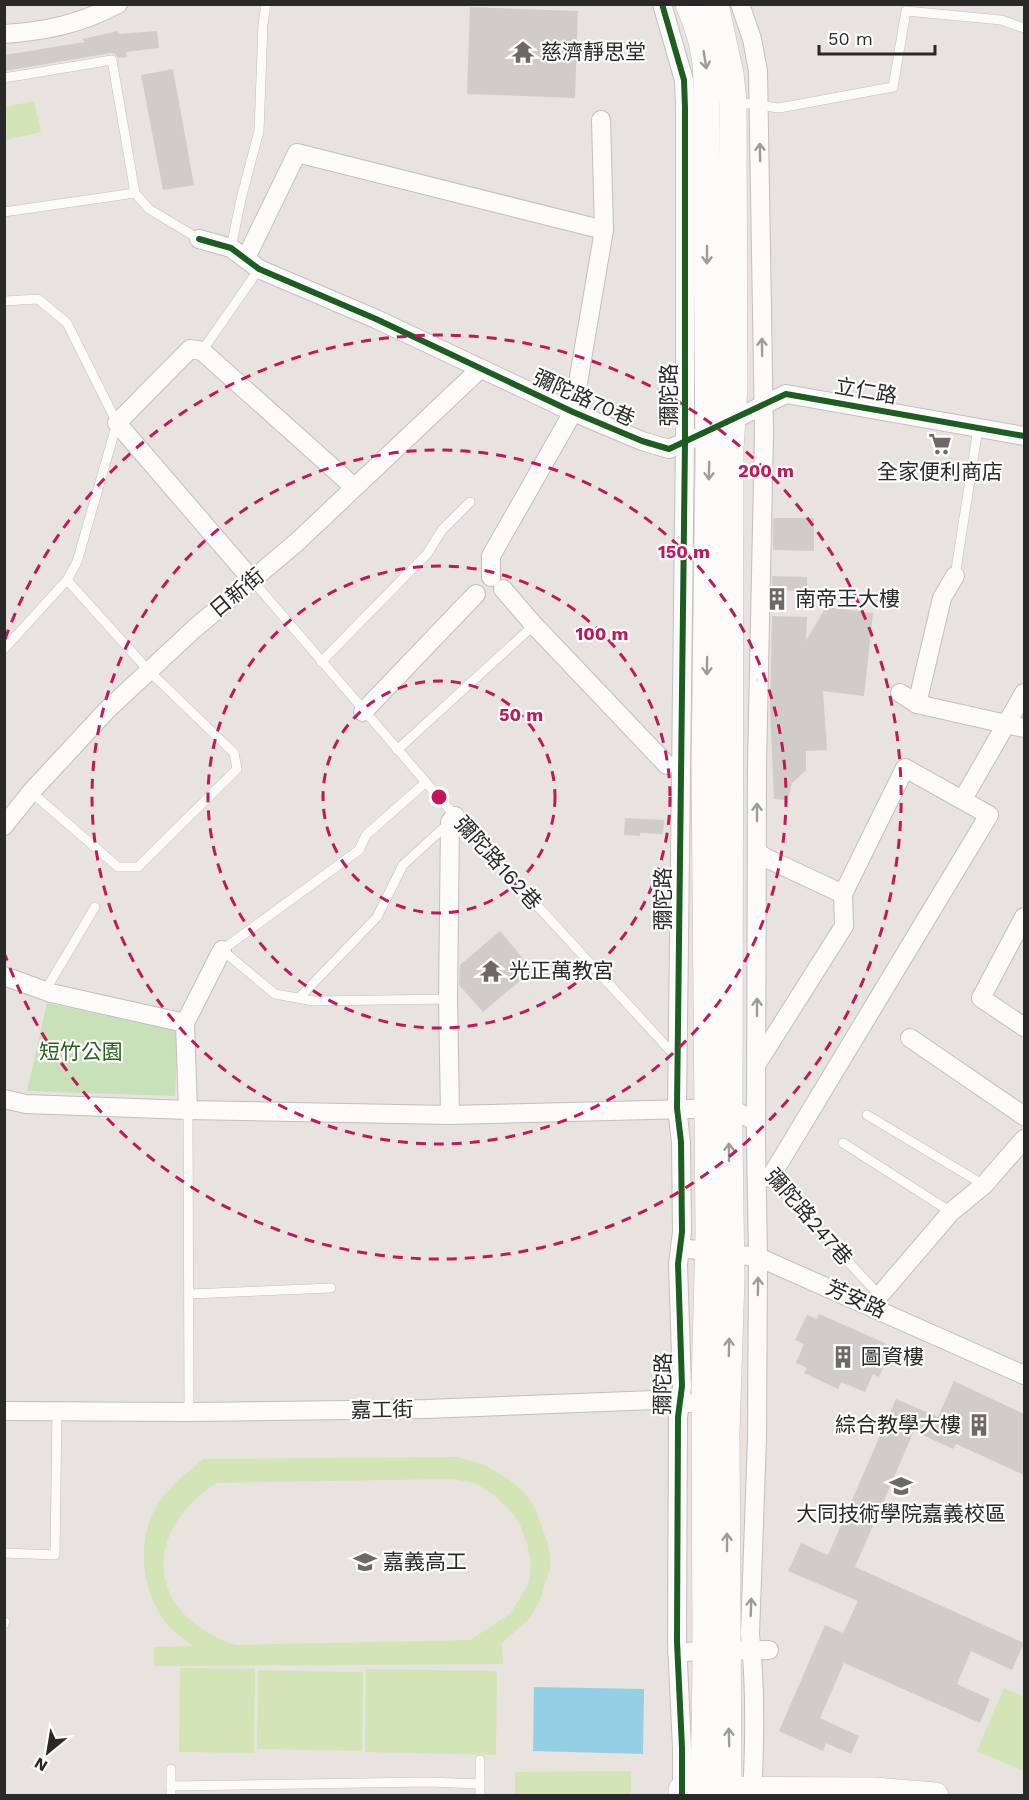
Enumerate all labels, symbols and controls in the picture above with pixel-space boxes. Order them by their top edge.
scale bar [819,18,934,56]
text: 50 m [828,28,873,49]
temple icon: 慈濟靜思堂 [510,39,536,65]
place label: 慈濟靜思堂 [541,39,646,64]
one-way arrow [700,50,711,69]
one-way arrow [754,142,766,162]
one-way arrow [701,244,713,264]
one-way arrow [756,337,768,357]
street label: 彌陀路70巷 [530,364,639,431]
street label: 彌陀路 [656,364,681,427]
street label: 立仁路 [833,373,899,408]
supermarket icon: 全家便利商店 [927,431,953,457]
place label: 全家便利商店 [877,459,1003,484]
one-way arrow [703,460,715,480]
text: 200 m [738,460,794,481]
text: 150 m [658,541,710,562]
street label: 日新街 [205,563,269,622]
building icon: 南帝王大樓 [764,586,790,612]
place label: 南帝王大樓 [795,586,900,611]
text: 100 m [575,623,629,644]
one-way arrow [701,655,712,675]
text: 50 m [499,704,543,725]
centre of rings [429,787,449,807]
one-way arrow [751,802,763,822]
street label: 彌陀路162巷 [450,811,547,915]
street label: 彌陀路 [650,868,675,931]
temple icon: 光正萬教宮 [478,958,504,984]
place label: 光正萬教宮 [509,958,614,983]
one-way arrow [751,997,763,1017]
park label: 短竹公園 [39,1039,123,1064]
one-way arrow [723,1143,735,1163]
street label: 彌陀路247巷 [761,1163,858,1270]
street label: 芳安路 [822,1274,890,1323]
one-way arrow [752,1276,764,1296]
one-way arrow [723,1338,735,1358]
building icon: 圖資樓 [830,1344,856,1370]
place label: 圖資樓 [861,1344,924,1369]
street label: 彌陀路 [649,1352,676,1416]
street label: 嘉工街 [350,1396,414,1423]
place label: 綜合教學大樓 [835,1412,961,1437]
building icon: 綜合教學大樓 [966,1412,992,1438]
school or university icon: 大同技術學院嘉義校區 [888,1473,914,1499]
place label: 大同技術學院嘉義校區 [796,1501,1006,1526]
one-way arrow [721,1533,733,1553]
school or university icon: 嘉義高工 [352,1549,378,1575]
place label: 嘉義高工 [383,1549,467,1574]
one-way arrow [746,1597,757,1617]
north arrow [18,1722,78,1782]
one-way arrow [723,1728,735,1748]
text: N [31,1753,51,1776]

